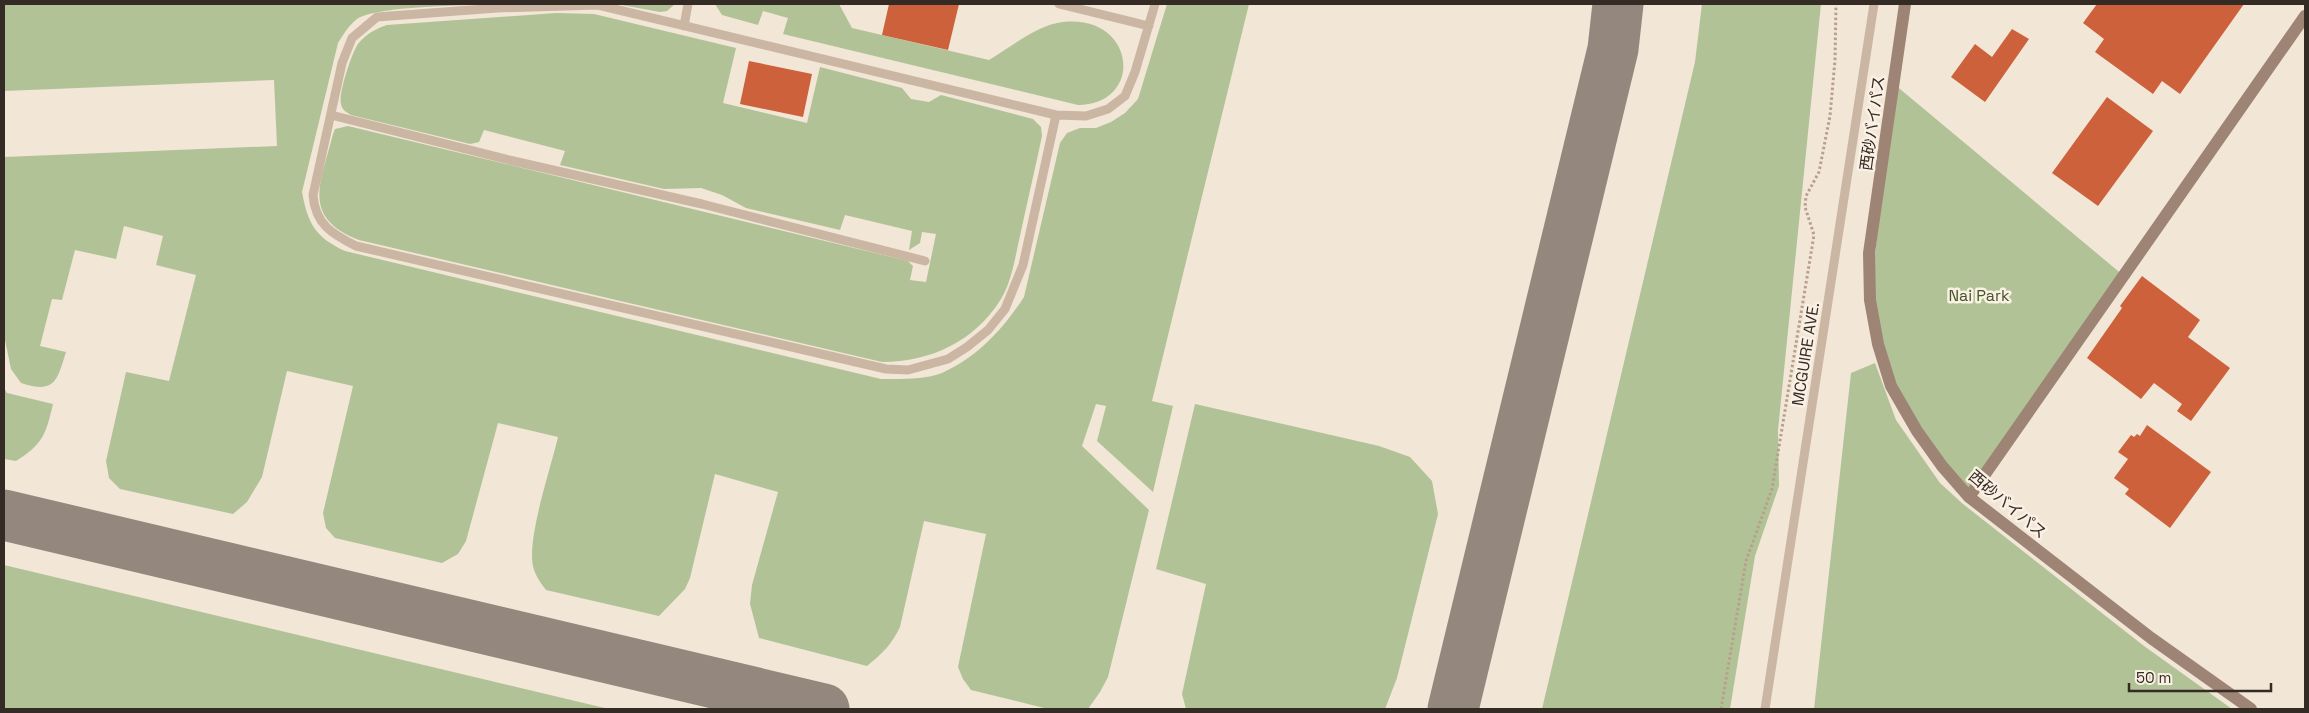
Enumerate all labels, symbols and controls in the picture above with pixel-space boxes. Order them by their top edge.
street label: 西砂バイパス [1855,74,1890,172]
park label: Nai Park [1948,285,2010,306]
street label: MCGUIRE AVE. [1787,301,1824,407]
street label: 西砂バイパス [1964,466,2051,543]
scale bar [2129,660,2272,692]
text: 50 m [2136,668,2171,687]

